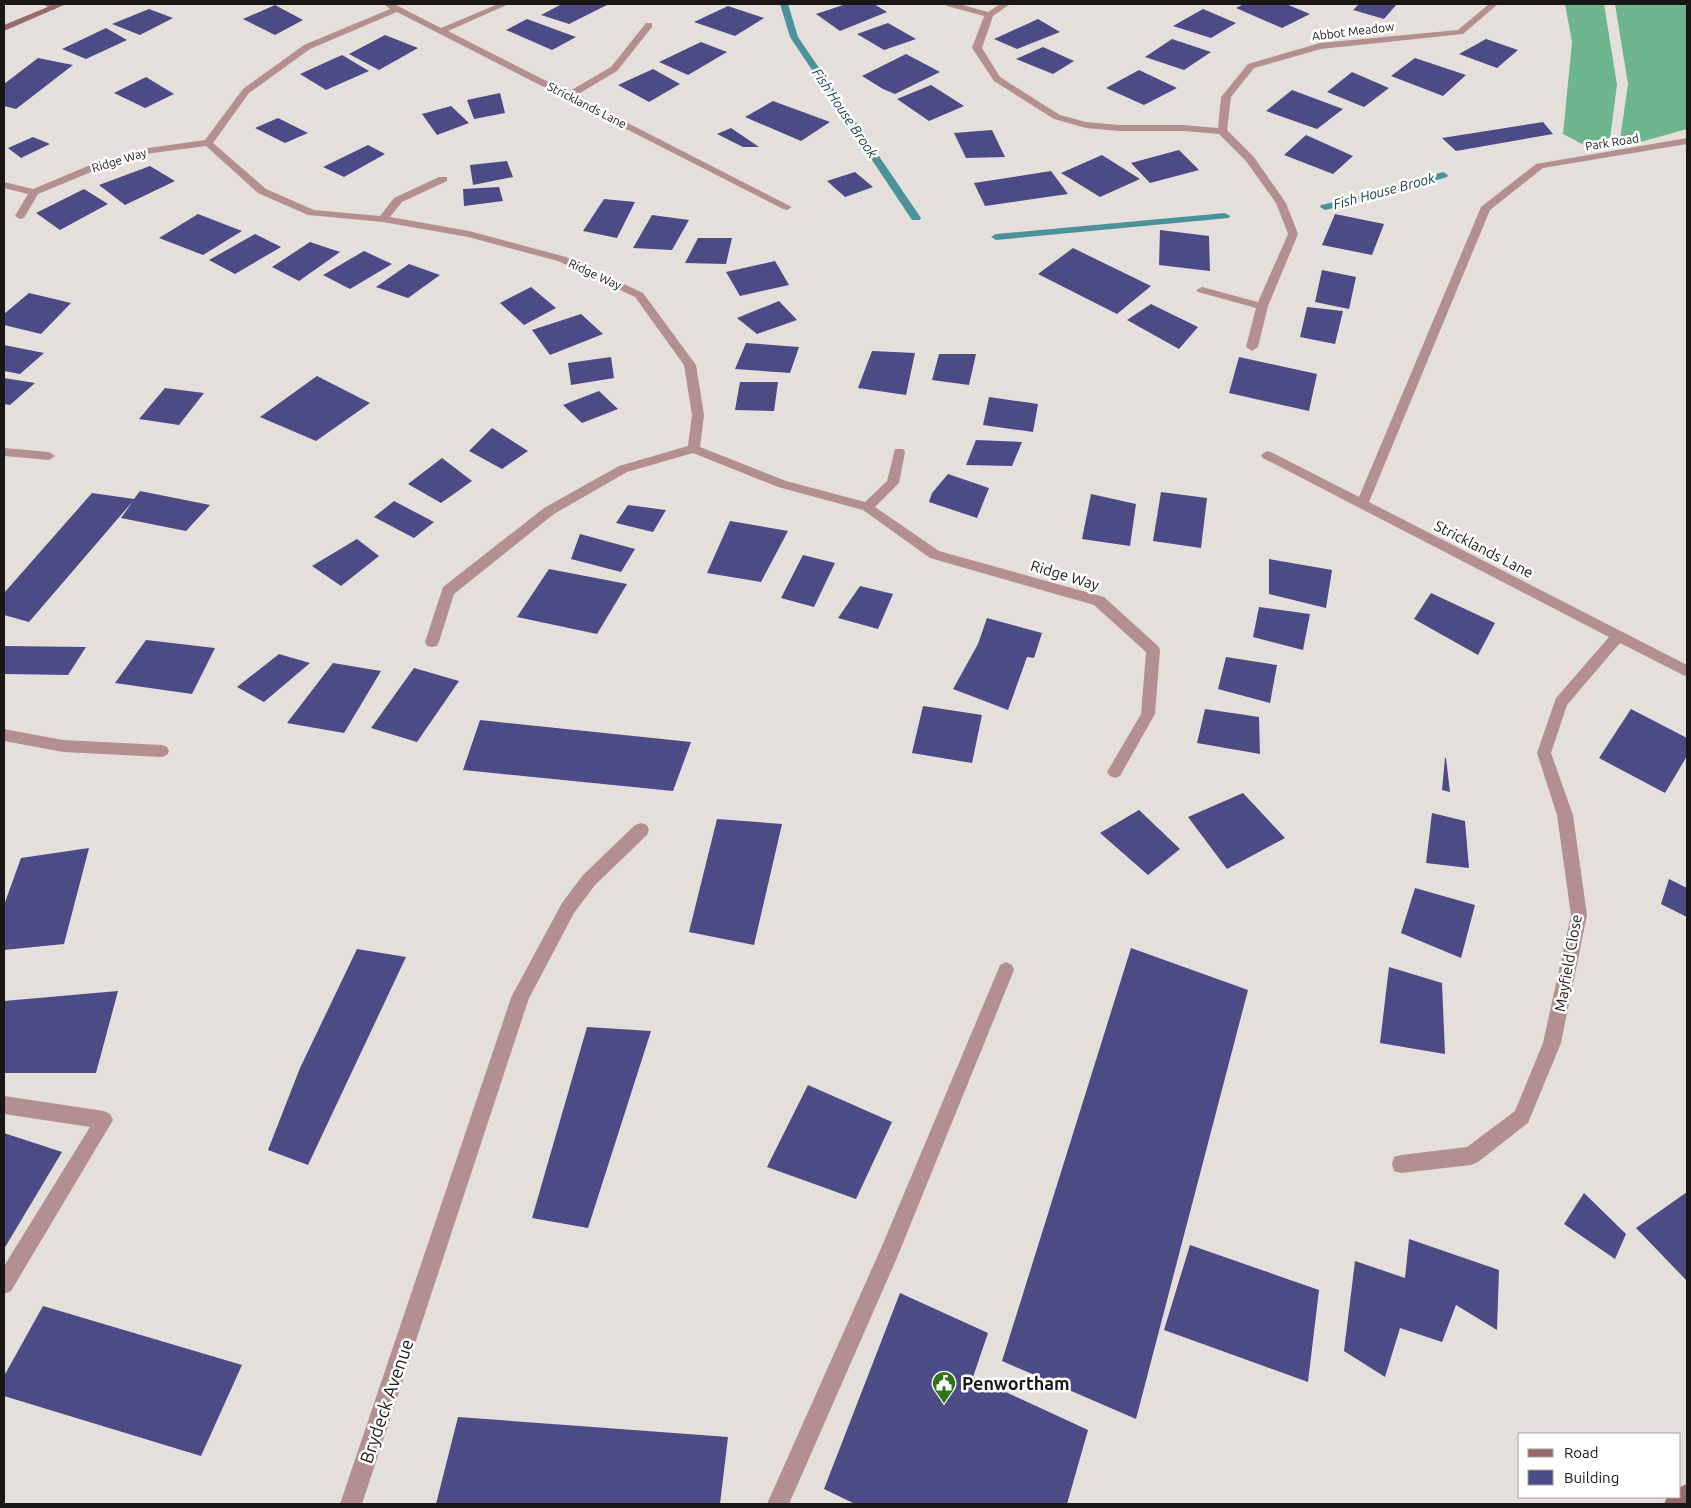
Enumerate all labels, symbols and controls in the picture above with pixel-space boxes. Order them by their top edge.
street label: Abbot Meadow [1311,19,1396,43]
water label: Fish House Brook [809,65,881,162]
street label: Stricklands Lane [545,79,629,131]
street label: Park Road [1584,131,1640,153]
street label: Ridge Way [90,145,148,174]
water label: Fish House Brook [1331,170,1437,212]
street label: Ridge Way [567,256,624,292]
street label: Stricklands Lane [1432,517,1536,581]
street label: Ridge Way [1029,557,1101,593]
street label: Mayfield Close [1551,913,1585,1013]
street label: Brydeck Avenue [355,1336,417,1466]
public building icon: Penwortham [931,1370,957,1404]
place label: Penwortham [962,1373,1070,1393]
legend [1518,1433,1681,1498]
text: Road [1564,1444,1599,1461]
text: Building [1564,1469,1619,1486]

